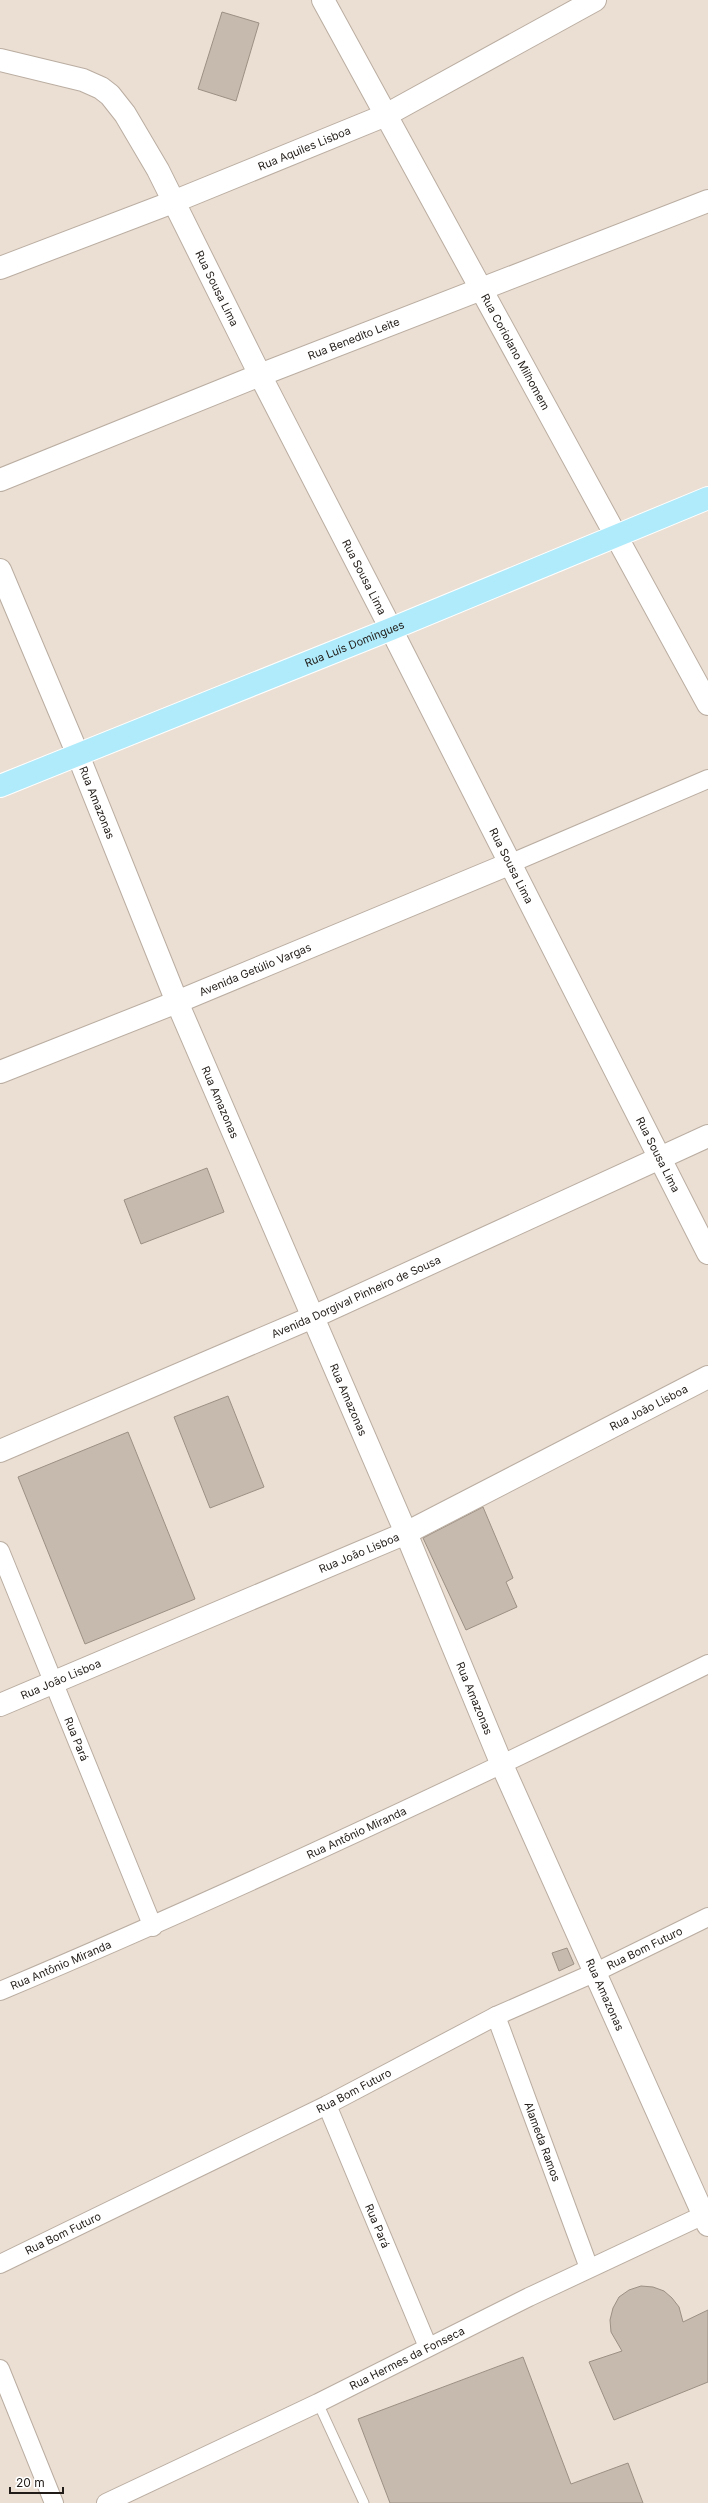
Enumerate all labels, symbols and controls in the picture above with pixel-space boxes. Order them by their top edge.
street label: Rua Aquiles Lisboa [256,123,353,174]
street label: Rua Sousa Lima [192,248,242,329]
street label: Rua Coriolano Milhomem [478,291,553,412]
street label: Rua Benedito Leite [306,314,402,363]
street label: Rua Sousa Lima [339,537,389,617]
street label: Rua Luís Domingues [303,617,407,670]
street label: Rua Amazonas [76,764,118,841]
street label: Rua Sousa Lima [486,826,536,906]
street label: Avenida Getúlio Vargas [197,940,314,999]
street label: Rua Amazonas [198,1064,242,1141]
street label: Rua Sousa Lima [633,1114,683,1195]
street label: Avenida Dorgival Pinheiro de Sousa [269,1252,443,1341]
street label: Rua Amazonas [327,1361,370,1438]
street label: Rua João Lisboa [607,1382,690,1434]
street label: Rua João Lisboa [317,1530,401,1576]
street label: Rua João Lisboa [18,1656,103,1702]
street label: Rua Amazonas [453,1660,496,1737]
street label: Rua Pará [61,1715,92,1763]
street label: Rua Antônio Miranda [304,1804,409,1862]
street label: Rua Bom Futuro [604,1923,685,1973]
street label: Rua Antônio Miranda [8,1937,113,1993]
street label: Rua Amazonas [583,1957,627,2033]
street label: Rua Bom Futuro [314,2065,394,2116]
street label: Alameda Ramos [521,2100,564,2184]
street label: Rua Pará [362,2202,393,2250]
street label: Rua Bom Futuro [23,2209,104,2258]
street label: Rua Hermes da Fonseca [347,2324,467,2393]
scale bar [10,2469,63,2495]
text: 20 m [16,2475,45,2490]

